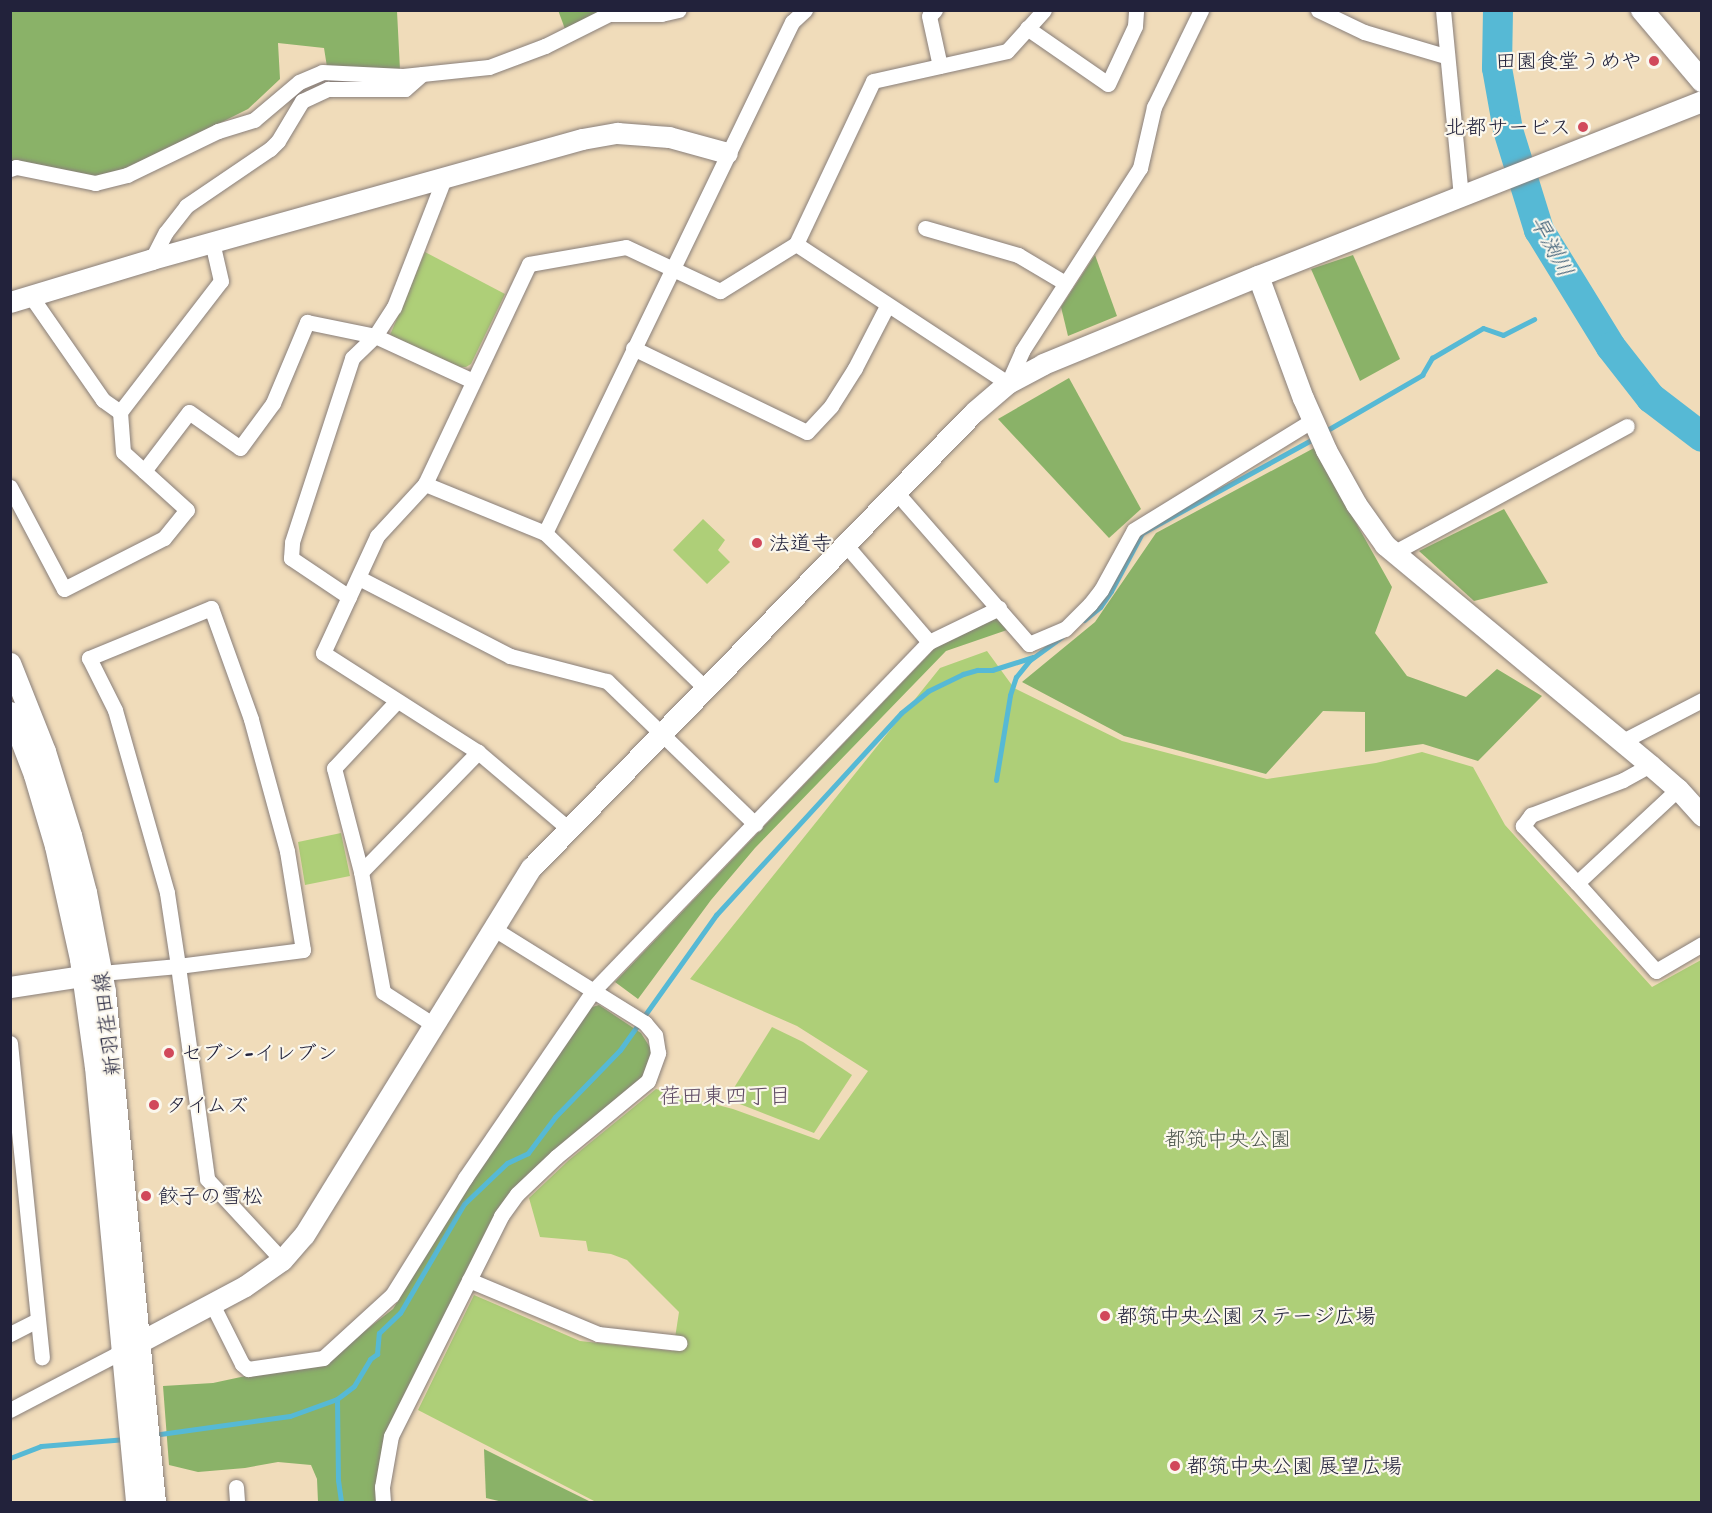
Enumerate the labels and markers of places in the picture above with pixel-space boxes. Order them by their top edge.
place label: 田園食堂うめや [1495,48,1642,74]
marker: 田園食堂うめや [1647,54,1661,68]
place label: 北都サービス [1445,114,1571,140]
marker: 北都サービス [1576,120,1590,134]
place label: 法道寺 [769,530,832,556]
marker: 法道寺 [750,536,764,550]
place label: セブン-イレブン [181,1040,338,1066]
marker: セブン-イレブン [162,1046,176,1060]
place label: タイムズ [166,1092,250,1118]
marker: タイムズ [147,1098,161,1112]
place label: 餃子の雪松 [158,1183,263,1209]
marker: 餃子の雪松 [139,1189,153,1203]
place label: 都筑中央公園 ステージ広場 [1117,1303,1374,1329]
marker: 都筑中央公園 ステージ広場 [1098,1309,1112,1323]
place label: 都筑中央公園 展望広場 [1187,1453,1402,1479]
marker: 都筑中央公園 展望広場 [1168,1459,1182,1473]

